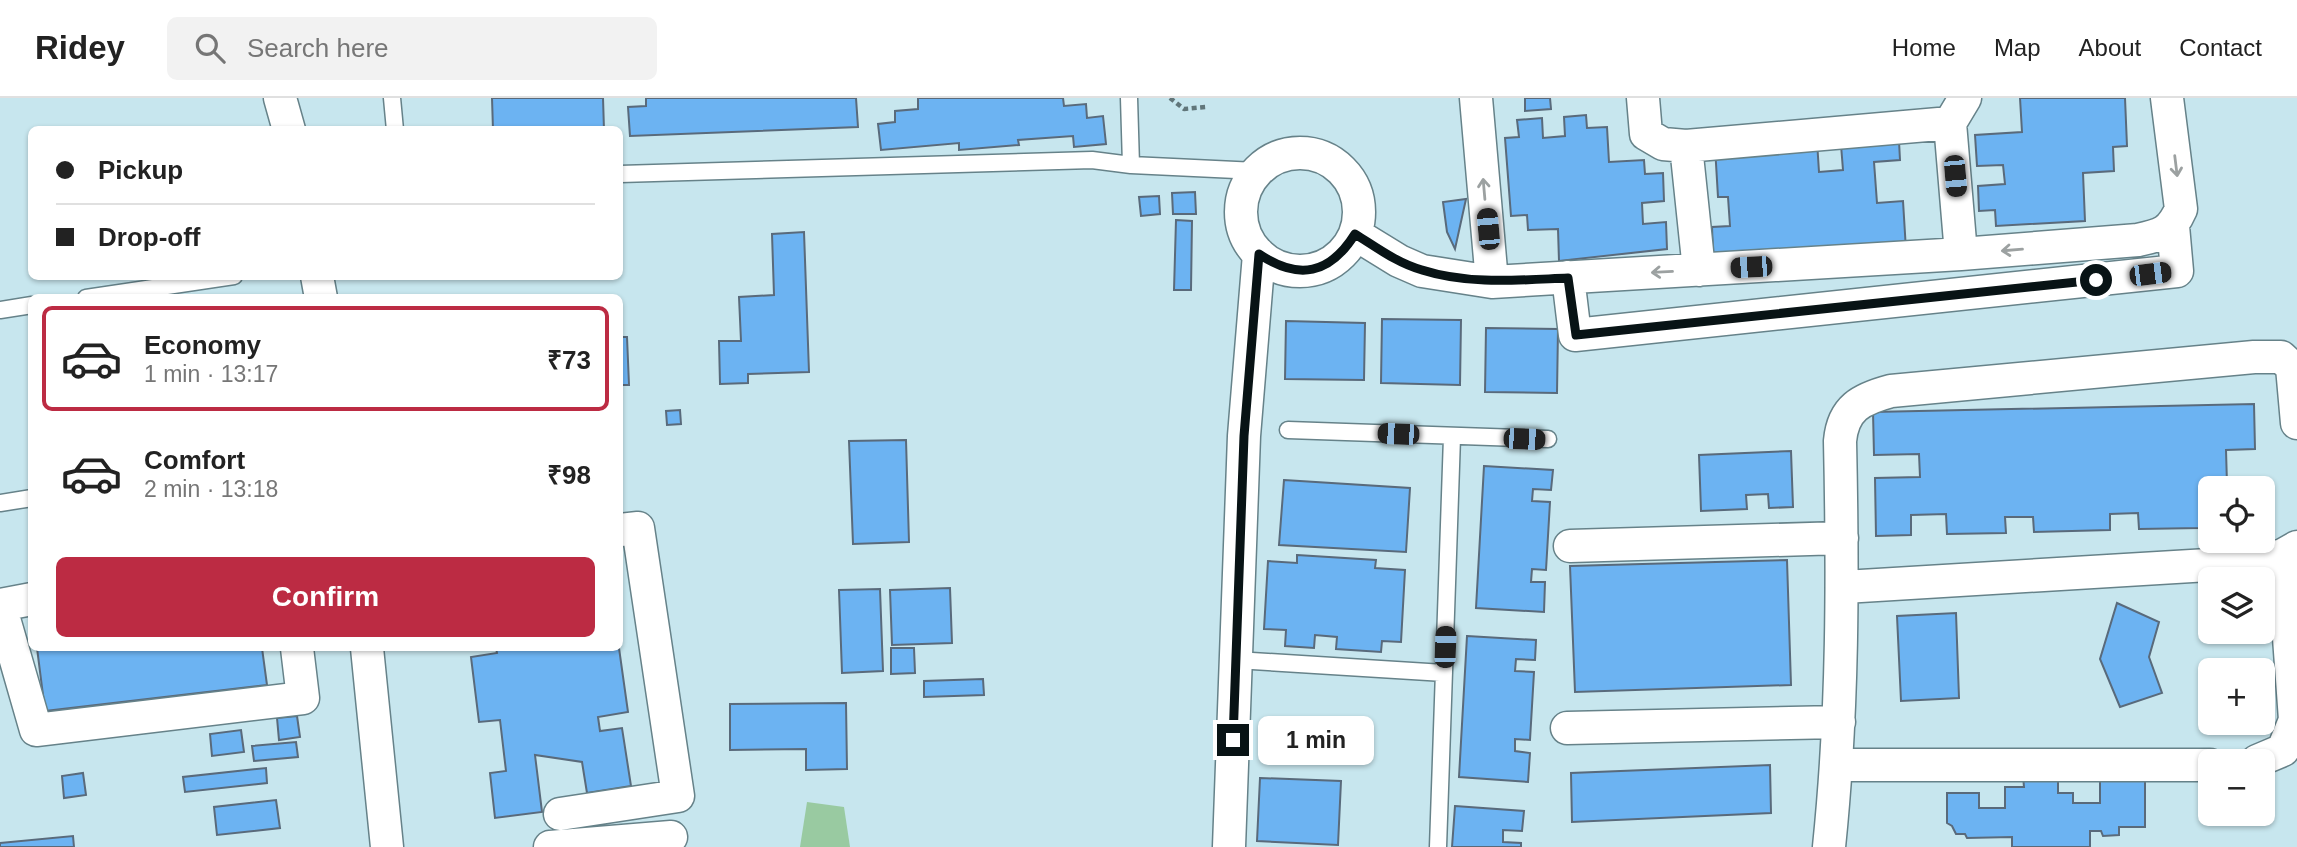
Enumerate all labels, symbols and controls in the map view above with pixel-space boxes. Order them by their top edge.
search box [167,17,657,80]
text: Ridey [35,29,125,66]
icon: search [191,29,229,67]
text: Search here [247,33,389,63]
text: Home [1892,34,1956,61]
text: Map [1994,34,2041,61]
text: About [2079,34,2141,61]
text: Contact [2179,34,2262,61]
car [1943,154,1968,198]
one-way arrow [2170,154,2183,177]
text: Pickup [98,155,183,185]
one-way arrow [1477,179,1490,201]
car [1476,207,1501,251]
text: Drop-off [98,222,201,252]
one-way arrow [2001,244,2023,257]
car [1730,255,1773,279]
car [2128,261,2173,287]
route start [2080,264,2112,296]
one-way arrow [1651,266,1674,279]
icon: car [60,327,123,390]
text: Economy [144,330,261,360]
text: ₹73 [547,345,591,375]
text: 1 min · 13:17 [144,361,278,387]
car [1377,423,1420,445]
car [1503,428,1546,450]
icon: car [60,442,123,505]
text: Comfort [144,445,245,475]
text: ₹98 [547,460,591,490]
text: 2 min · 13:18 [144,476,278,502]
map controls [2198,476,2275,826]
button: locate [2198,476,2275,553]
button: Confirm [56,557,595,637]
button: layers [2198,567,2275,644]
car [1434,626,1457,668]
button: + [2198,658,2275,735]
callout: 1 min [1258,716,1373,764]
route end [1217,724,1249,756]
text: 1 min [1286,727,1346,753]
button: − [2198,749,2275,826]

